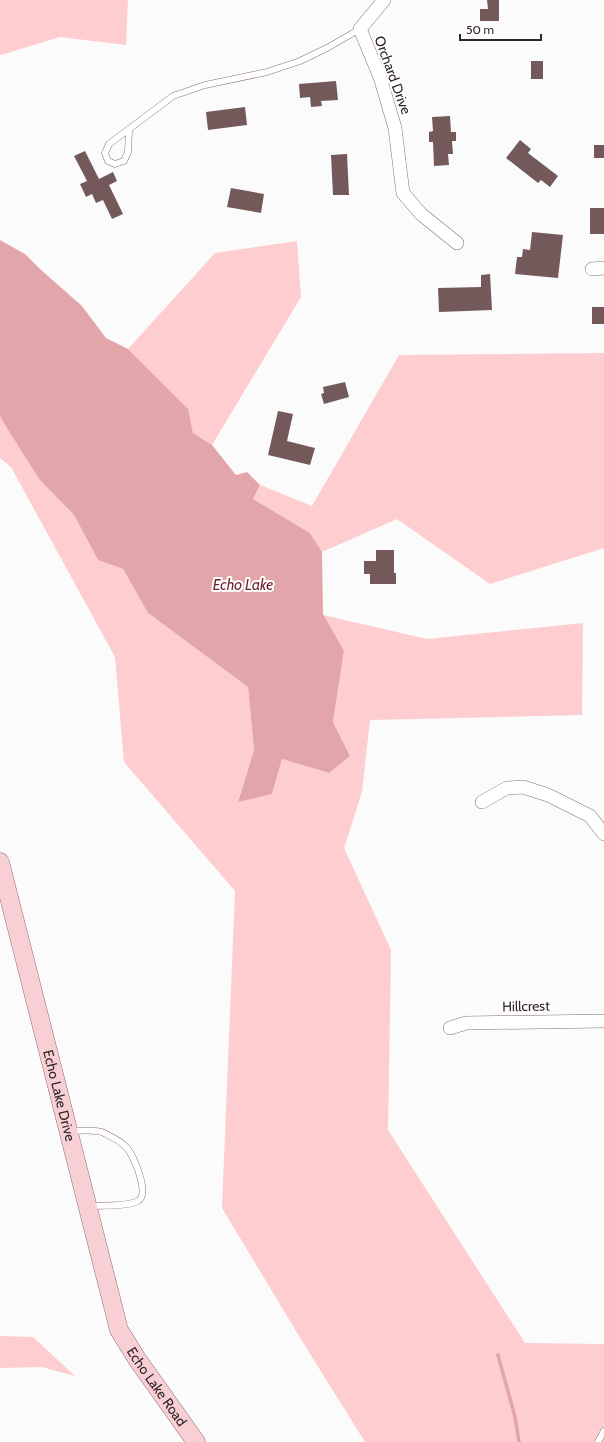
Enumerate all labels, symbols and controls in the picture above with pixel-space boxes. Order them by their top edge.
scale bar [460,16,541,42]
text: 50 m [466,22,494,37]
street label: Orchard Drive [370,33,416,117]
water label: Echo Lake [213,576,273,594]
street label: Hillcrest [502,997,550,1015]
street label: Echo Lake Drive [39,1048,80,1143]
street label: Echo Lake Road [123,1344,191,1430]

